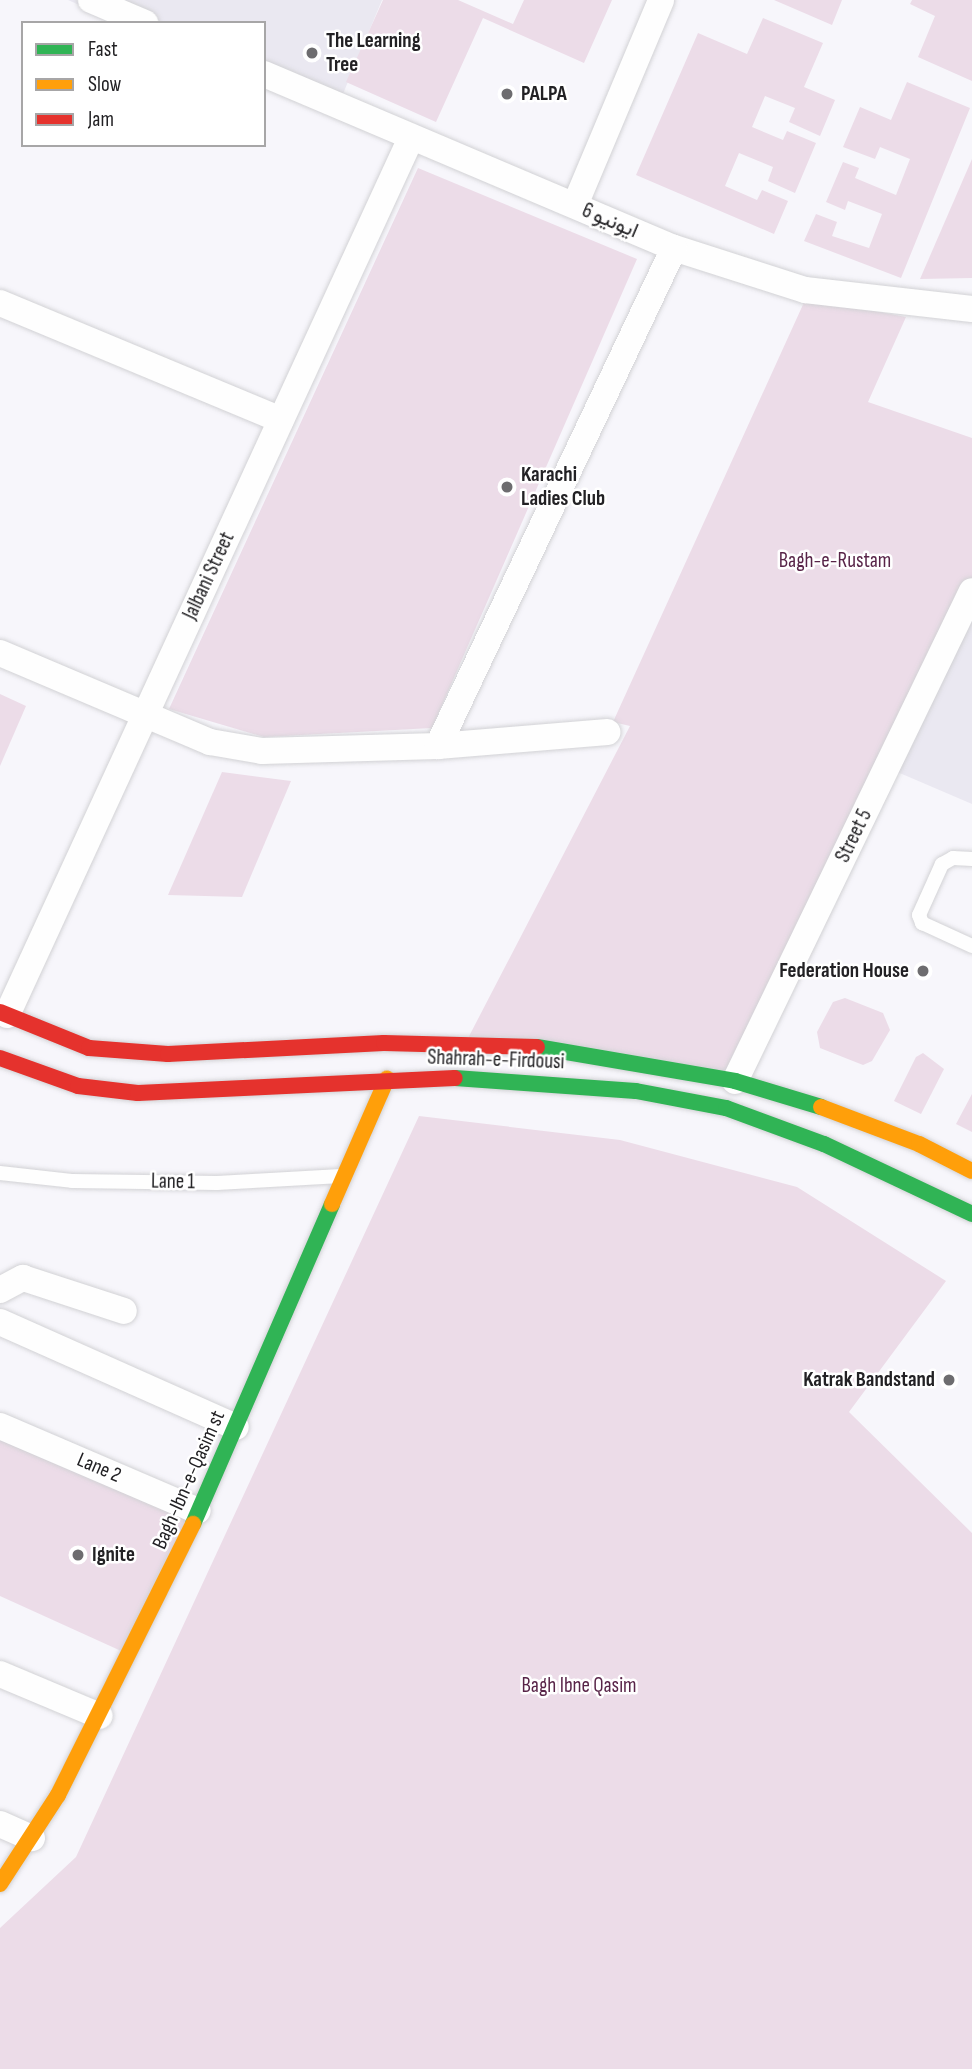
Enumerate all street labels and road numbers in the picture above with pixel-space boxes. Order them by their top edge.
street label: ایونیو 6 [578,198,642,244]
street label: Jalbani Street [178,528,240,624]
street label: Street 5 [830,805,878,867]
street label: Shahrah-e-Firdousi [427,1045,565,1075]
street label: Lane 1 [151,1169,195,1195]
street label: Bagh-Ibn-e-Qasim st [147,1407,231,1553]
street label: Lane 2 [73,1448,125,1488]

